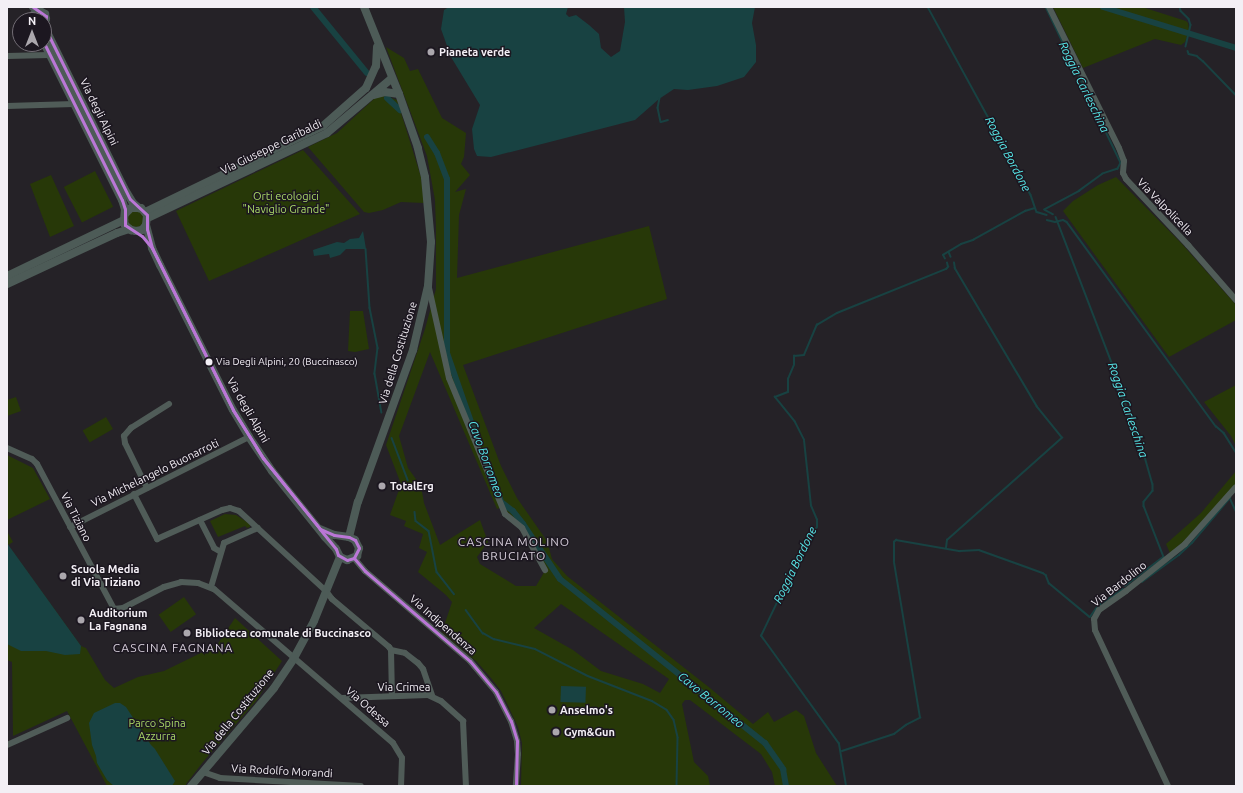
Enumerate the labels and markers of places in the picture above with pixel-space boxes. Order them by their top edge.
place label: Pianeta verde [439,45,510,59]
marker: Pianeta verde [426,47,436,57]
place label: Via Degli Alpini, 20 (Buccinasco) [216,356,358,368]
marker: Via Degli Alpini, 20 (Buccinasco) [204,357,214,367]
place label: TotalErg [390,479,434,493]
marker: TotalErg [377,481,387,491]
place label: Scuola Media di Via Tiziano [71,563,140,589]
marker: Scuola Media di Via Tiziano [58,571,68,581]
place label: Auditorium La Fagnana [89,607,148,633]
marker: Auditorium La Fagnana [76,615,86,625]
place label: Biblioteca comunale di Buccinasco [195,626,371,640]
marker: Biblioteca comunale di Buccinasco [182,628,192,638]
place label: Anselmo's [560,703,613,717]
marker: Anselmo's [547,705,557,715]
place label: Gym&Gun [564,725,615,739]
marker: Gym&Gun [551,727,561,737]

